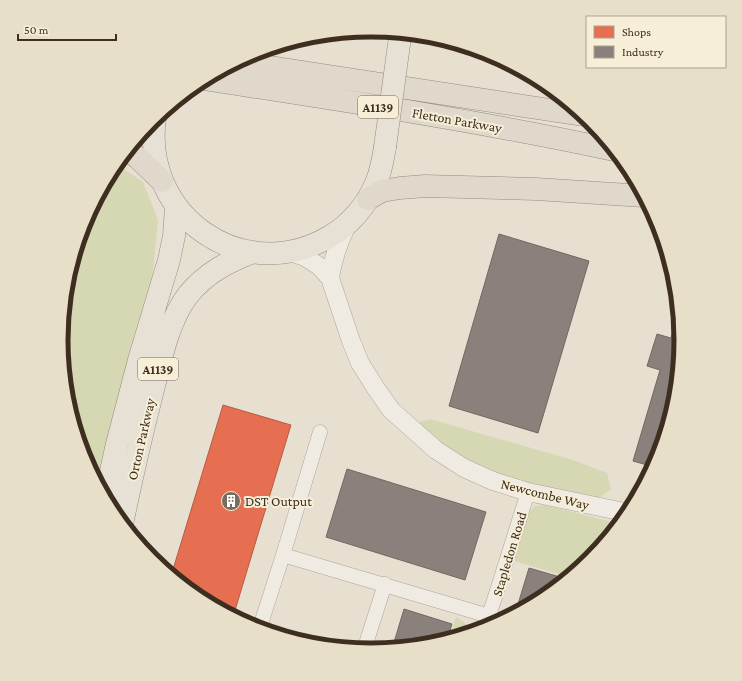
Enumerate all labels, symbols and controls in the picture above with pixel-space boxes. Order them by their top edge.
scale bar [18,16,116,42]
legend [586,16,726,68]
text: 50 m [24,23,49,37]
text: Shops [622,25,651,39]
text: Industry [622,45,664,59]
road number: A1139 [358,96,398,118]
street label: Fletton Parkway [411,104,504,136]
road number: A1139 [138,358,178,380]
street label: Orton Parkway [124,396,158,482]
street label: Newcombe Way [499,475,591,513]
building icon: DST Output [220,490,242,512]
place label: DST Output [245,493,312,509]
street label: Stapledon Road [489,509,530,598]

